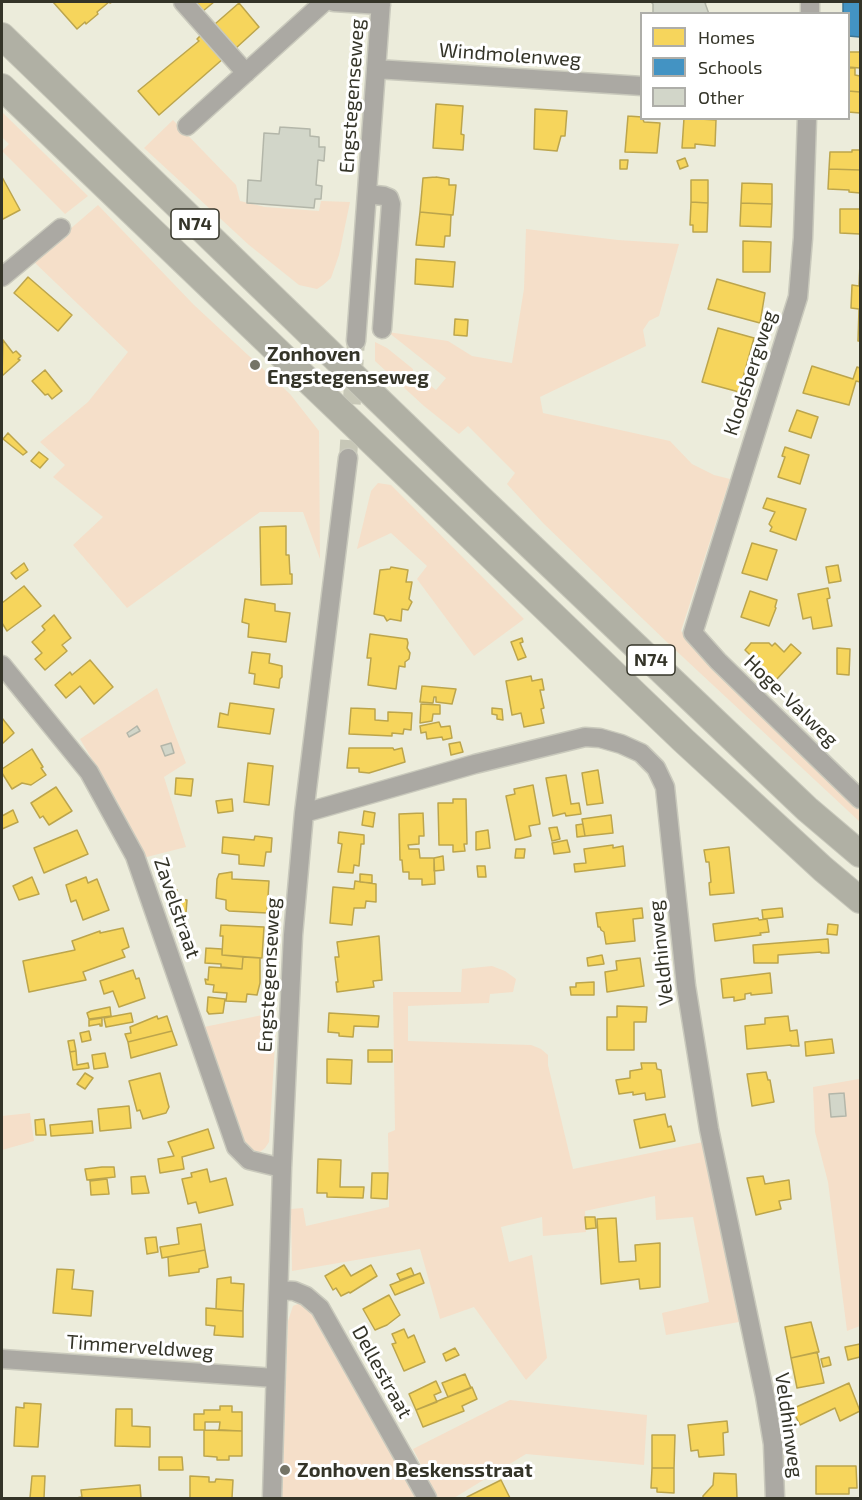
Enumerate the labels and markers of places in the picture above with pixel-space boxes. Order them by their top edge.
place label: Zonhoven Engstegenseweg [267,342,429,389]
marker: Zonhoven Engstegenseweg [248,358,262,372]
place label: Zonhoven Beskensstraat [297,1458,533,1482]
marker: Zonhoven Beskensstraat [278,1463,292,1477]

